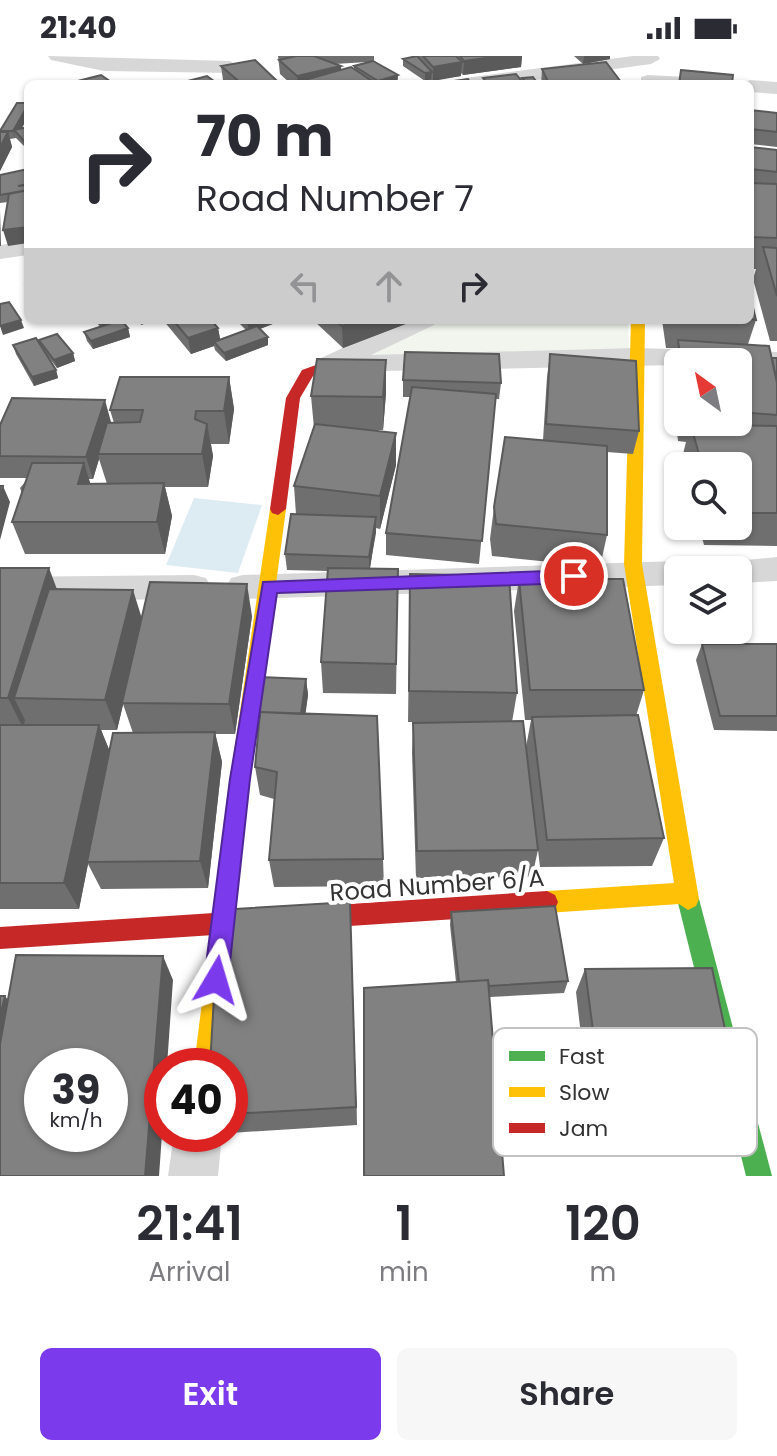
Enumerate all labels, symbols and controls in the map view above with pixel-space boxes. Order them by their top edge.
text: 21:40 [40,6,117,49]
text: 70 m [196,97,334,176]
icon: right [64,112,168,216]
text: Road Number 7 [196,173,474,224]
icon: left [283,264,327,308]
icon: ahead [367,264,411,308]
icon: right [451,264,495,308]
north arrow [664,348,752,436]
map controls [664,348,752,644]
button: search [664,452,752,540]
pin [540,542,608,610]
icon: arrive [552,554,596,598]
button: layers [664,556,752,644]
street label: Road Number 6/A [329,861,545,909]
position arrow [174,938,258,1022]
legend [493,1028,757,1156]
text: Fast [559,1041,604,1072]
speed limit sign: 40 [144,1048,248,1152]
text: 39 [52,1062,100,1118]
text: Slow [559,1077,609,1108]
text: km/h [49,1106,103,1134]
text: Jam [559,1113,608,1144]
text: 21:41 [136,1190,243,1257]
text: 1 [395,1190,413,1257]
text: 120 [565,1190,641,1257]
text: Arrival [149,1254,230,1290]
text: min [379,1254,429,1290]
text: m [589,1254,616,1290]
button: Exit [40,1348,381,1440]
button: Share [397,1348,737,1440]

